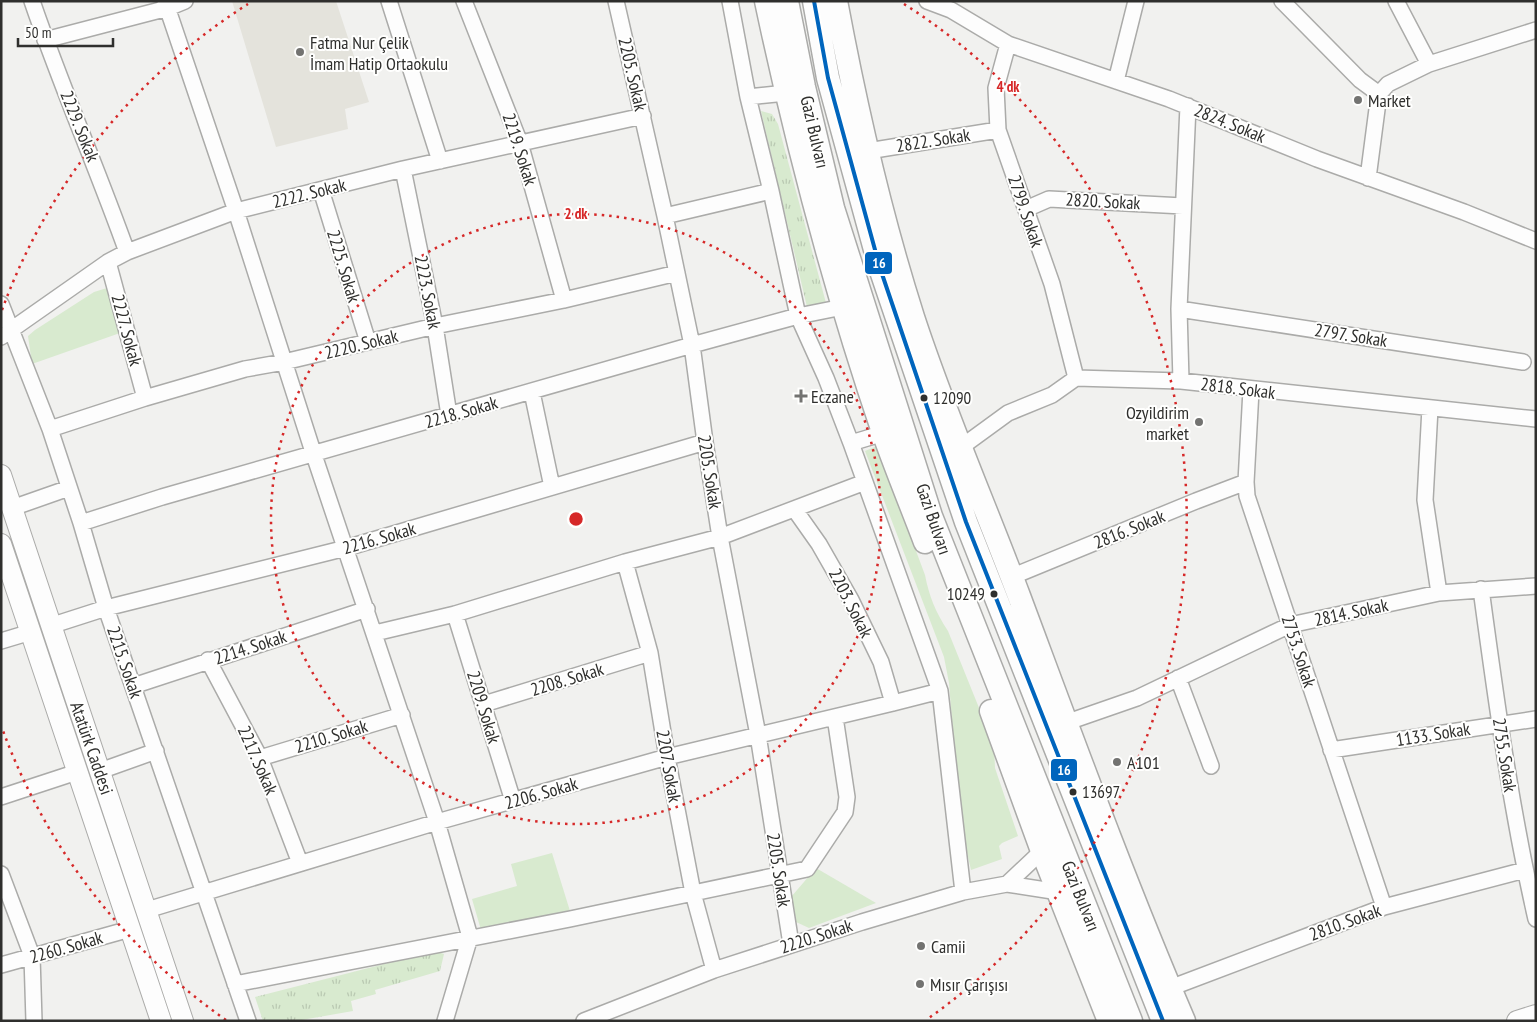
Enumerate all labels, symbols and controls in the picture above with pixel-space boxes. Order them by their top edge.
scale bar [18,15,112,47]
text: 50 m [25,23,51,42]
place label: Fatma Nur Çelik İmam Hatip Ortaokulu [310,31,448,75]
street label: 2205. Sokak [613,35,653,113]
marker: Fatma Nur Çelik İmam Hatip Ortaokulu [294,46,306,58]
text: 4 dk [996,77,1020,96]
street label: 2229. Sokak [55,87,105,165]
place label: Market [1368,89,1411,112]
street label: Gazi Bulvarı [795,93,835,171]
marker: Market [1352,94,1364,106]
street label: 2824. Sokak [1191,98,1269,148]
street label: 2219. Sokak [497,110,543,188]
street label: 2822. Sokak [894,123,972,157]
street label: 2799. Sokak [1003,172,1049,250]
street label: 2222. Sokak [270,173,348,213]
street label: 2820. Sokak [1065,188,1141,214]
text: 2 dk [564,204,588,223]
street label: 2225. Sokak [322,227,366,305]
line badge: 16 [864,251,893,275]
street label: 2223. Sokak [410,253,446,331]
text: 16 [872,254,886,272]
street label: 2227. Sokak [106,292,148,368]
street label: 2797. Sokak [1313,318,1389,352]
street label: 2220. Sokak [322,324,400,364]
street label: 2818. Sokak [1199,372,1277,404]
place label: Eczane [811,385,854,408]
place label: 12090 [933,387,971,409]
marker: Eczane [795,390,807,402]
street label: 2218. Sokak [422,391,500,433]
marker: 12090 [919,393,929,403]
place label: Ozyildirim market [1126,401,1189,445]
marker: Ozyildirim market [1193,416,1205,428]
street label: 2205. Sokak [693,433,727,511]
street label: Gazi Bulvarı [911,480,957,558]
street label: 2816. Sokak [1090,504,1168,554]
centre of rings [567,510,585,528]
street label: 2216. Sokak [340,517,418,559]
street label: 2203. Sokak [824,564,878,642]
place label: 10249 [947,583,985,605]
marker: 10249 [989,589,999,599]
street label: 2814. Sokak [1312,593,1390,631]
street label: 2753. Sokak [1276,612,1322,690]
street label: 2215. Sokak [102,623,148,701]
street label: 2214. Sokak [211,624,289,670]
street label: 2208. Sokak [528,657,606,701]
street label: 2209. Sokak [462,668,506,746]
street label: Atatürk Caddesi [65,699,119,797]
street label: 2210. Sokak [292,714,370,758]
street label: 2755. Sokak [1488,716,1522,794]
street label: 1133. Sokak [1394,717,1472,751]
street label: 2217. Sokak [233,722,283,798]
street label: 2207. Sokak [651,728,687,804]
place label: A101 [1127,751,1160,774]
marker: A101 [1111,756,1123,768]
line badge: 16 [1050,758,1078,782]
text: 16 [1057,761,1071,779]
street label: 2206. Sokak [502,772,580,814]
place label: 13697 [1082,781,1120,803]
marker: 13697 [1068,787,1078,797]
street label: 2205. Sokak [762,831,796,909]
street label: Gazi Bulvarı [1057,857,1105,935]
street label: 2810. Sokak [1306,898,1384,946]
street label: 2220. Sokak [777,913,855,959]
street label: 2260. Sokak [27,926,105,968]
place label: Camii [931,935,966,958]
marker: Camii [915,940,927,952]
place label: Mısır Çarışısı [930,973,1008,996]
marker: Mısır Çarışısı [914,978,926,990]

